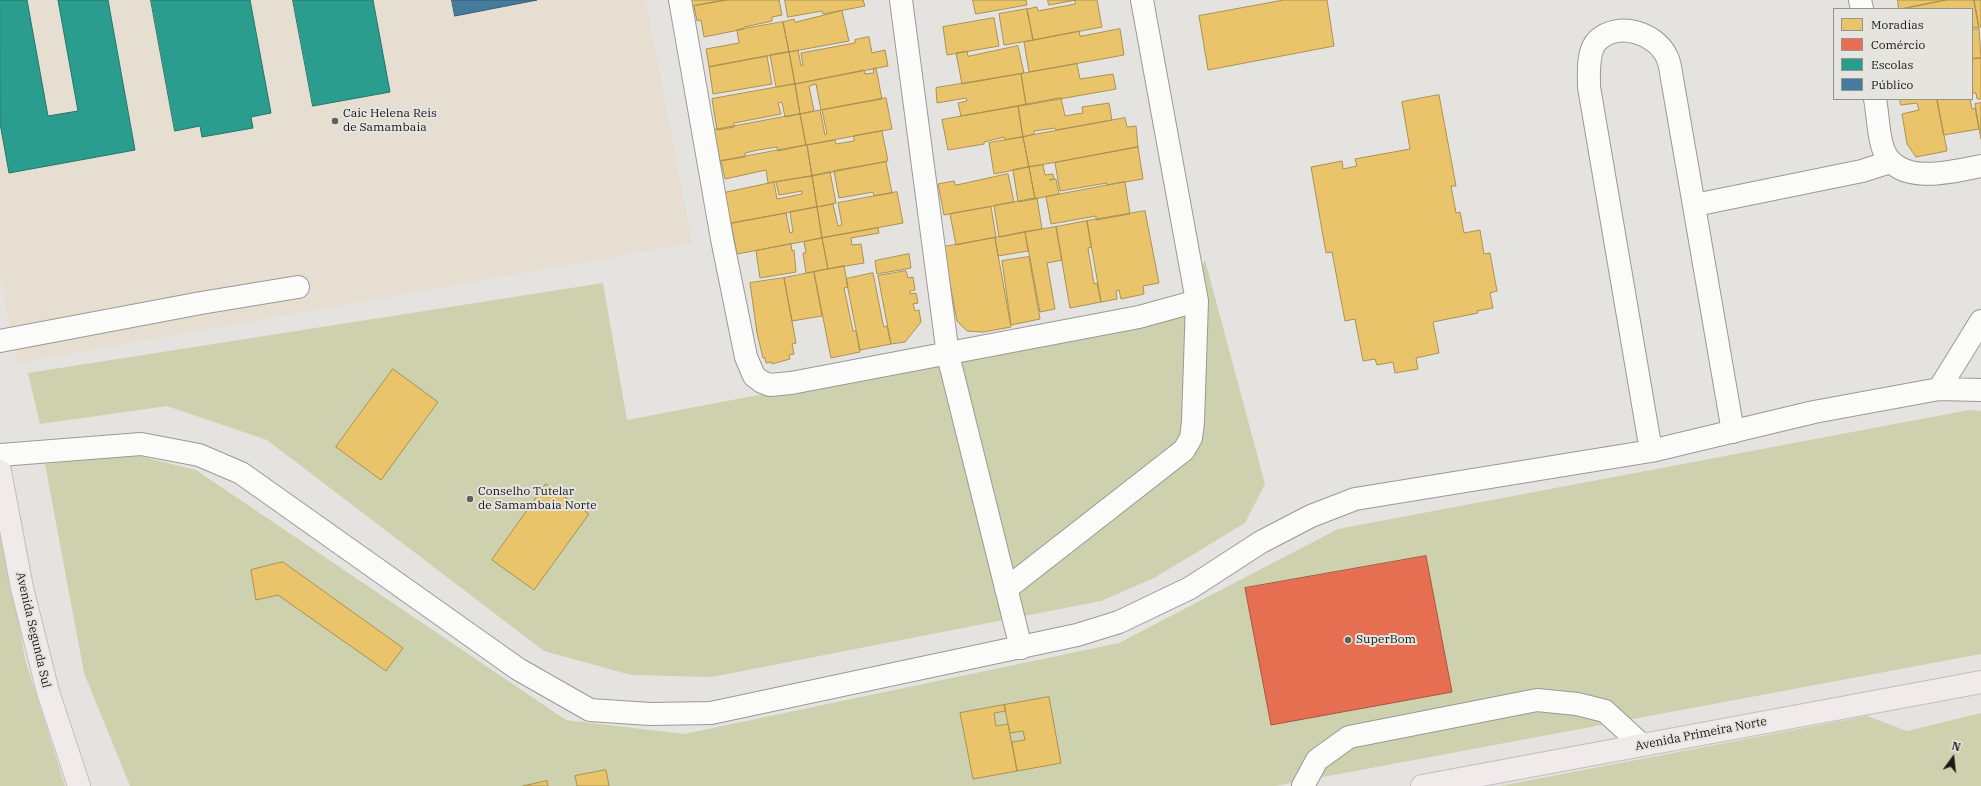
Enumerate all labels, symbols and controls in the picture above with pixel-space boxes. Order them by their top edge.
legend [1833,8,1973,100]
text: Moradias [1871,17,1924,32]
text: Comércio [1871,37,1925,52]
text: Escolas [1871,57,1913,72]
text: Público [1871,77,1913,92]
place label: Caic Helena Reis de Samambaia [343,107,437,135]
marker: Caic Helena Reis de Samambaia [330,116,340,126]
place label: Conselho Tutelar de Samambaia Norte [478,485,597,513]
marker: Conselho Tutelar de Samambaia Norte [465,494,475,504]
street label: Avenida Segunda Sul [13,571,53,689]
place label: SuperBom [1356,633,1416,647]
marker: SuperBom [1343,635,1353,645]
street label: Avenida Primeira Norte [1634,714,1768,754]
north arrow [1933,738,1973,778]
text: N [1950,739,1962,754]

